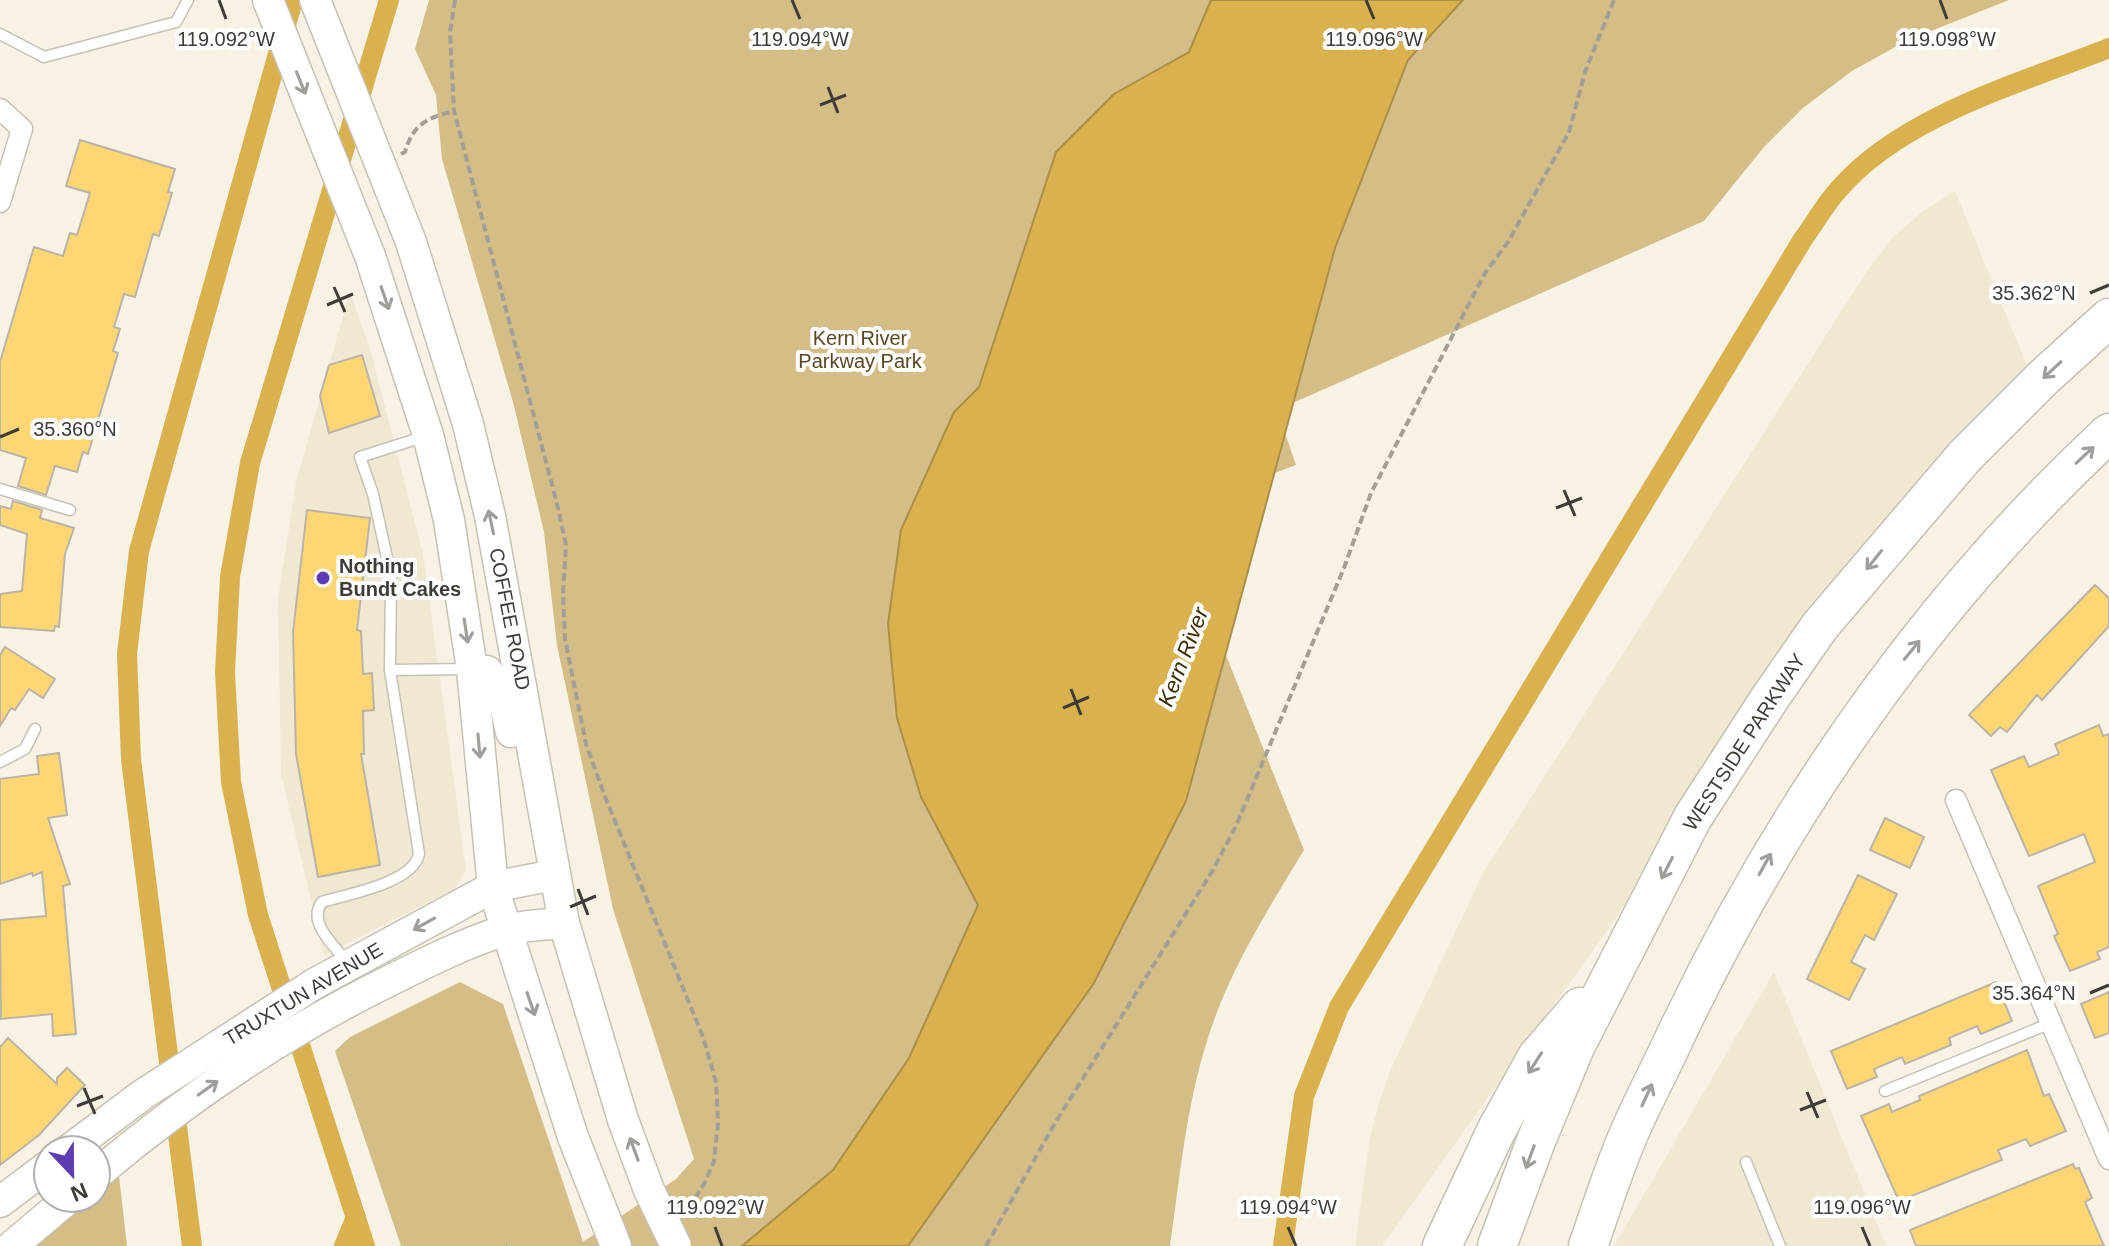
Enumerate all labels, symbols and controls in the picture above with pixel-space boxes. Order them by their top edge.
text: 119.092°W [177,28,275,50]
text: 119.094°W [751,28,849,50]
text: 119.096°W [1325,28,1423,50]
text: 119.098°W [1898,28,1996,50]
one-way arrow [295,70,309,95]
text: 35.362°N [1992,282,2076,304]
one-way arrow [378,285,393,310]
park label: Kern River Parkway Park [798,327,923,372]
one-way arrow [2042,361,2062,379]
text: 35.360°N [33,418,117,440]
one-way arrow [2074,447,2094,465]
one-way arrow [483,510,498,536]
street label: COFFEE ROAD [485,546,535,692]
one-way arrow [1865,549,1883,570]
place label: Nothing Bundt Cakes [339,555,461,600]
marker: Nothing Bundt Cakes [314,569,332,587]
water label: Kern River [1153,602,1214,710]
one-way arrow [459,618,474,643]
one-way arrow [1903,640,1921,661]
street label: WESTSIDE PARKWAY [1679,649,1809,835]
one-way arrow [472,732,487,759]
one-way arrow [1758,853,1774,876]
one-way arrow [1659,856,1675,880]
one-way arrow [413,917,437,933]
street label: TRUXTUN AVENUE [220,938,386,1050]
text: 35.364°N [1992,982,2076,1004]
one-way arrow [524,991,539,1016]
one-way arrow [1527,1051,1544,1073]
one-way arrow [197,1079,219,1096]
one-way arrow [1640,1084,1655,1108]
north arrow [32,1134,112,1214]
one-way arrow [626,1137,640,1162]
one-way arrow [1522,1145,1536,1169]
text: N [67,1178,91,1207]
text: 119.092°W [666,1196,764,1218]
text: 119.094°W [1239,1196,1337,1218]
text: 119.096°W [1813,1196,1911,1218]

